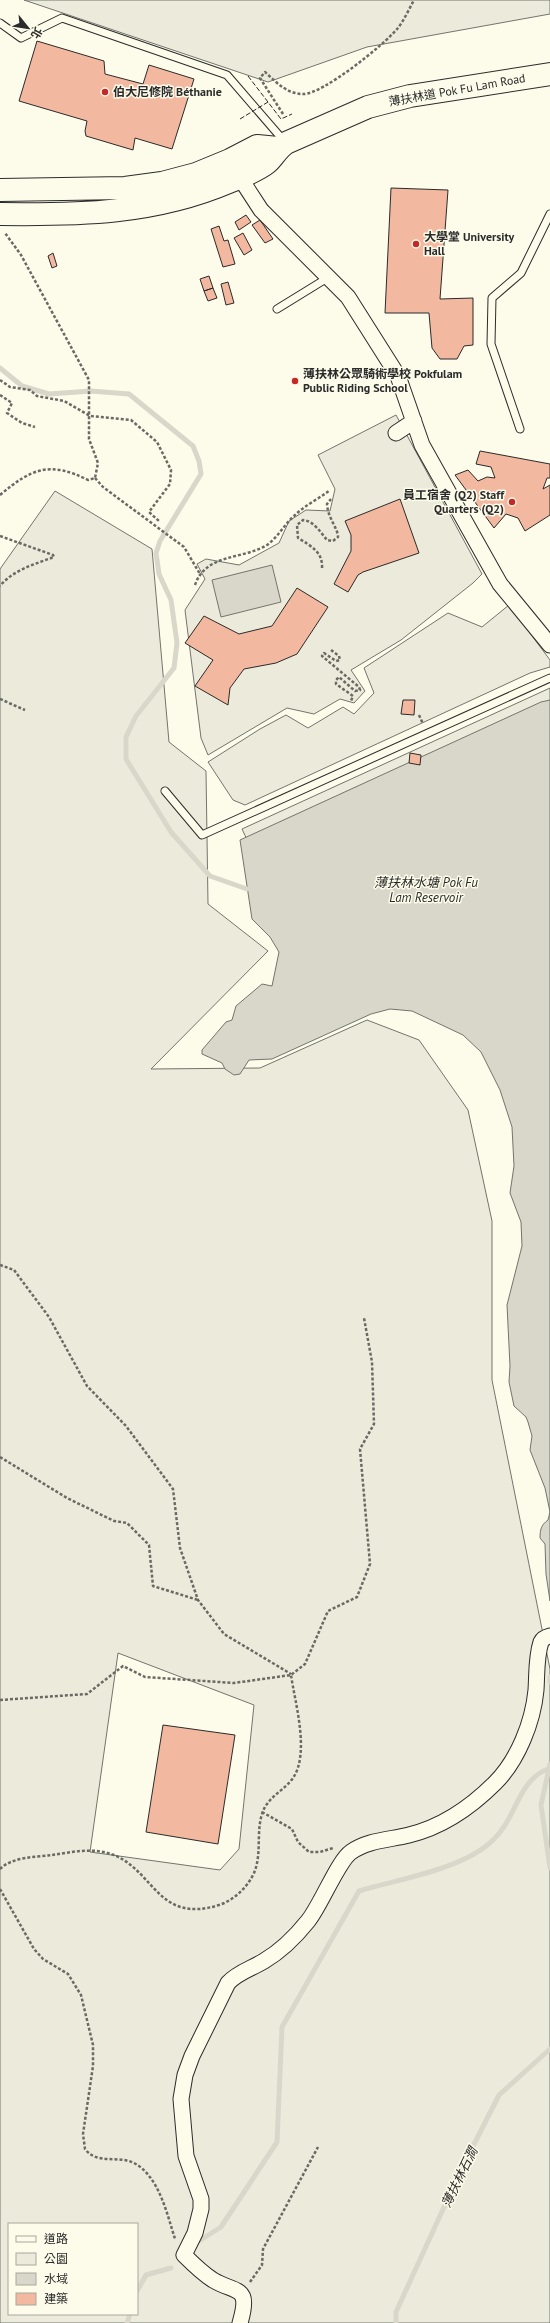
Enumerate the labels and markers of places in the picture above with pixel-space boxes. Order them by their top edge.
place label: 伯大尼修院 Béthanie [113,84,222,99]
marker: 伯大尼修院 Béthanie [100,87,110,97]
place label: 大學堂 University Hall [424,229,514,258]
marker: 大學堂 University Hall [411,239,421,249]
place label: 薄扶林公眾騎術學校 Pokfulam Public Riding School [303,366,463,395]
marker: 薄扶林公眾騎術學校 Pokfulam Public Riding School [290,376,300,386]
place label: 員工宿舍 (Q2) Staff Quarters (Q2) [403,487,505,516]
marker: 員工宿舍 (Q2) Staff Quarters (Q2) [507,497,517,507]

